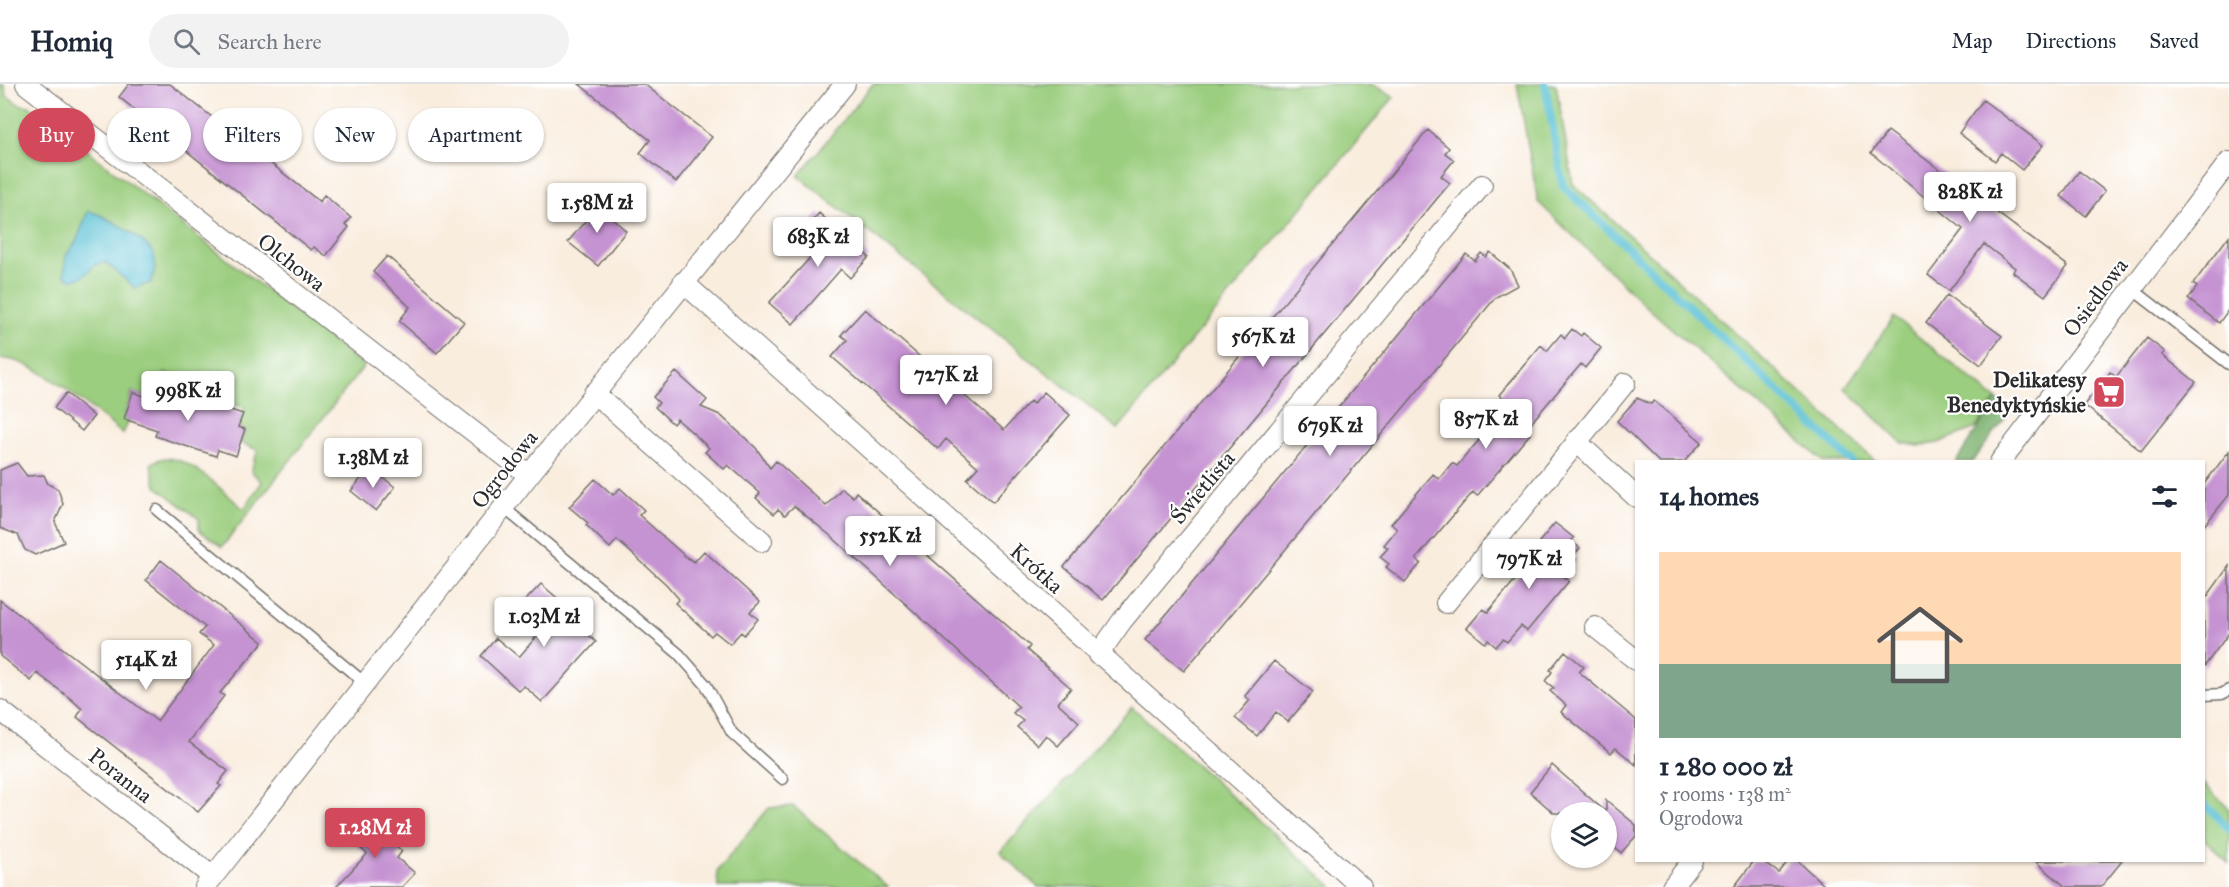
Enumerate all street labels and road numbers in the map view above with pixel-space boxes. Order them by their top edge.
street label: Olchowa [252,227,332,298]
street label: Osiedlowa [2057,252,2134,342]
street label: Ogrodowa [465,424,544,514]
street label: Świetlista [1164,445,1241,529]
street label: Krótka [1004,537,1069,600]
street label: Poranna [83,742,159,809]

